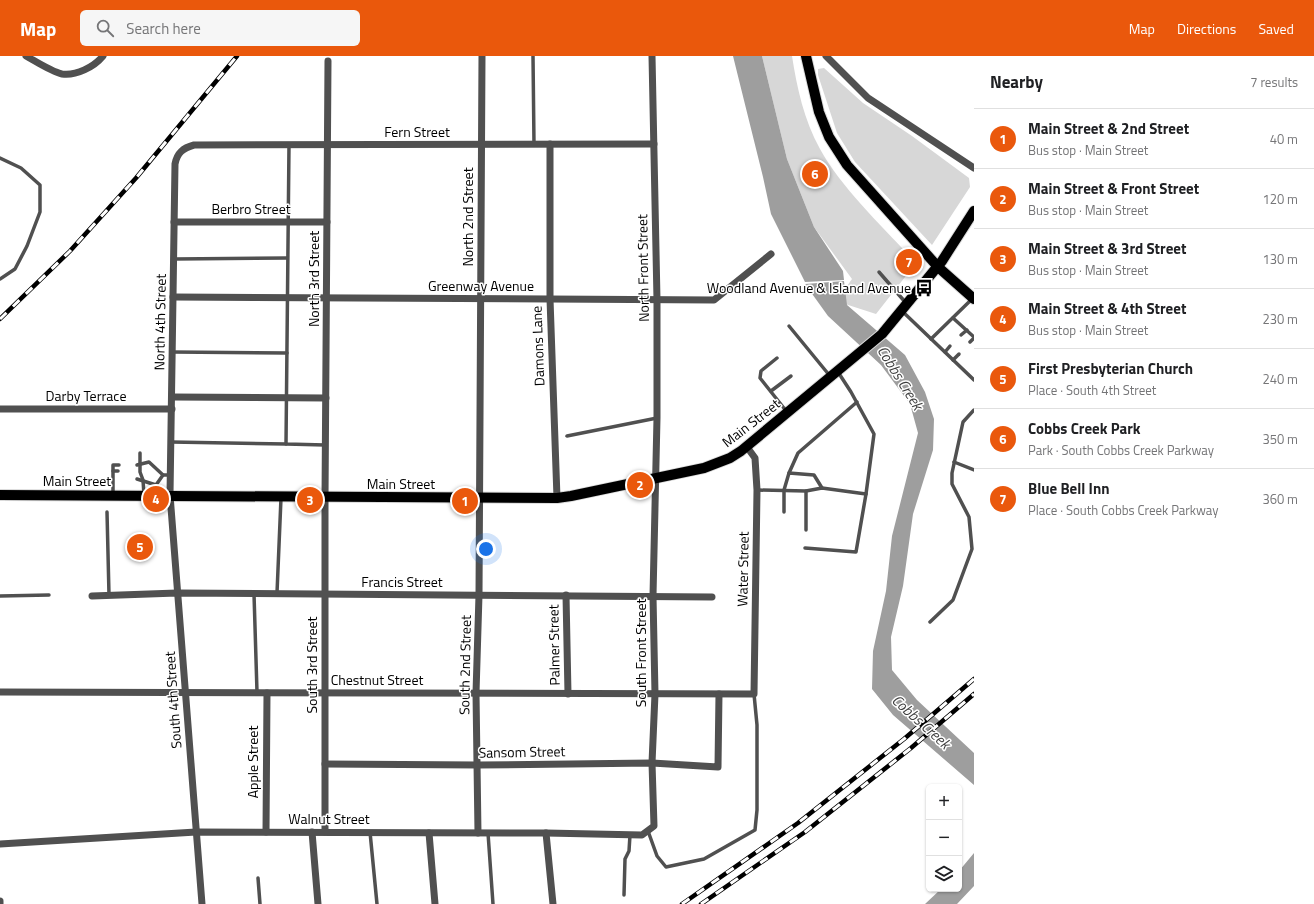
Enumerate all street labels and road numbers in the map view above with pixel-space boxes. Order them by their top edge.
street label: Fern Street [384,121,450,142]
street label: North 2nd Street [457,167,478,267]
street label: Berbro Street [211,198,291,219]
street label: North Front Street [631,214,654,322]
street label: North 3rd Street [303,231,324,327]
street label: North 4th Street [148,273,171,370]
street label: Greenway Avenue [428,275,534,296]
street label: Damons Lane [526,305,549,387]
street label: Darby Terrace [46,385,126,406]
street label: Main Street [717,393,784,452]
street label: Main Street [43,470,111,491]
street label: Main Street [367,473,435,494]
street label: Water Street [731,531,754,607]
street label: Francis Street [361,571,443,592]
street label: South Front Street [630,599,651,707]
street label: Palmer Street [542,604,565,686]
street label: South 2nd Street [453,615,476,715]
street label: South 3rd Street [301,616,322,714]
street label: South 4th Street [159,651,186,749]
street label: Chestnut Street [331,669,423,690]
street label: Apple Street [242,726,263,798]
street label: Sansom Street [478,740,566,763]
street label: Walnut Street [288,808,370,829]

